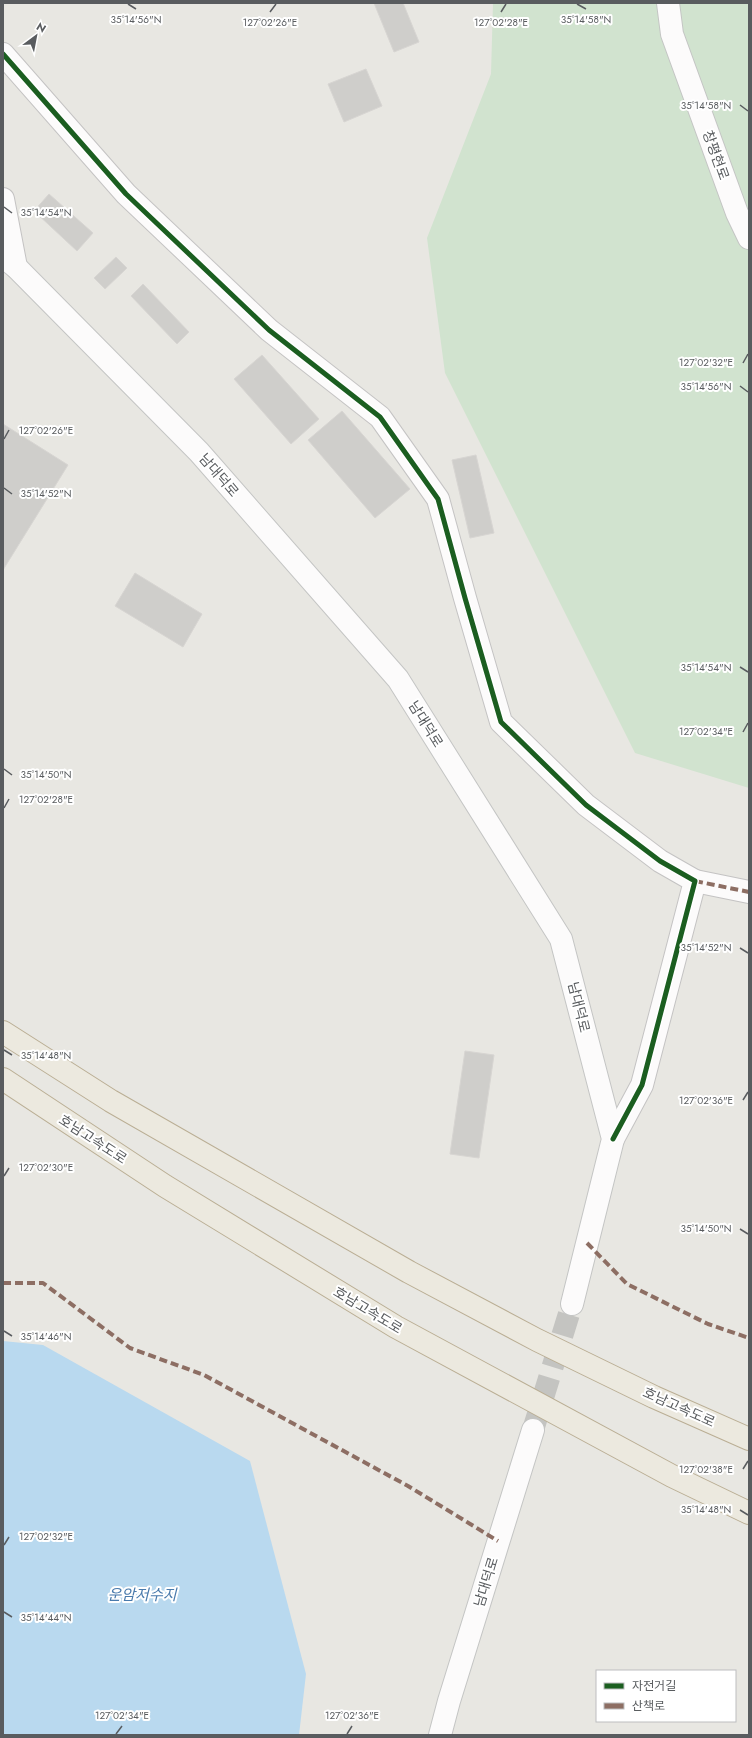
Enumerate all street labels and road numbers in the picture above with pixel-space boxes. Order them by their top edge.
street label: 창평현로 [698,127,734,183]
street label: 남대덕로 [195,449,244,501]
street label: 남대덕로 [404,697,448,751]
street label: 남대덕로 [563,980,595,1035]
street label: 호남고속도로 [55,1110,131,1168]
street label: 호남고속도로 [330,1282,406,1339]
street label: 호남고속도로 [640,1382,718,1432]
street label: 남대덕로 [469,1554,503,1610]

